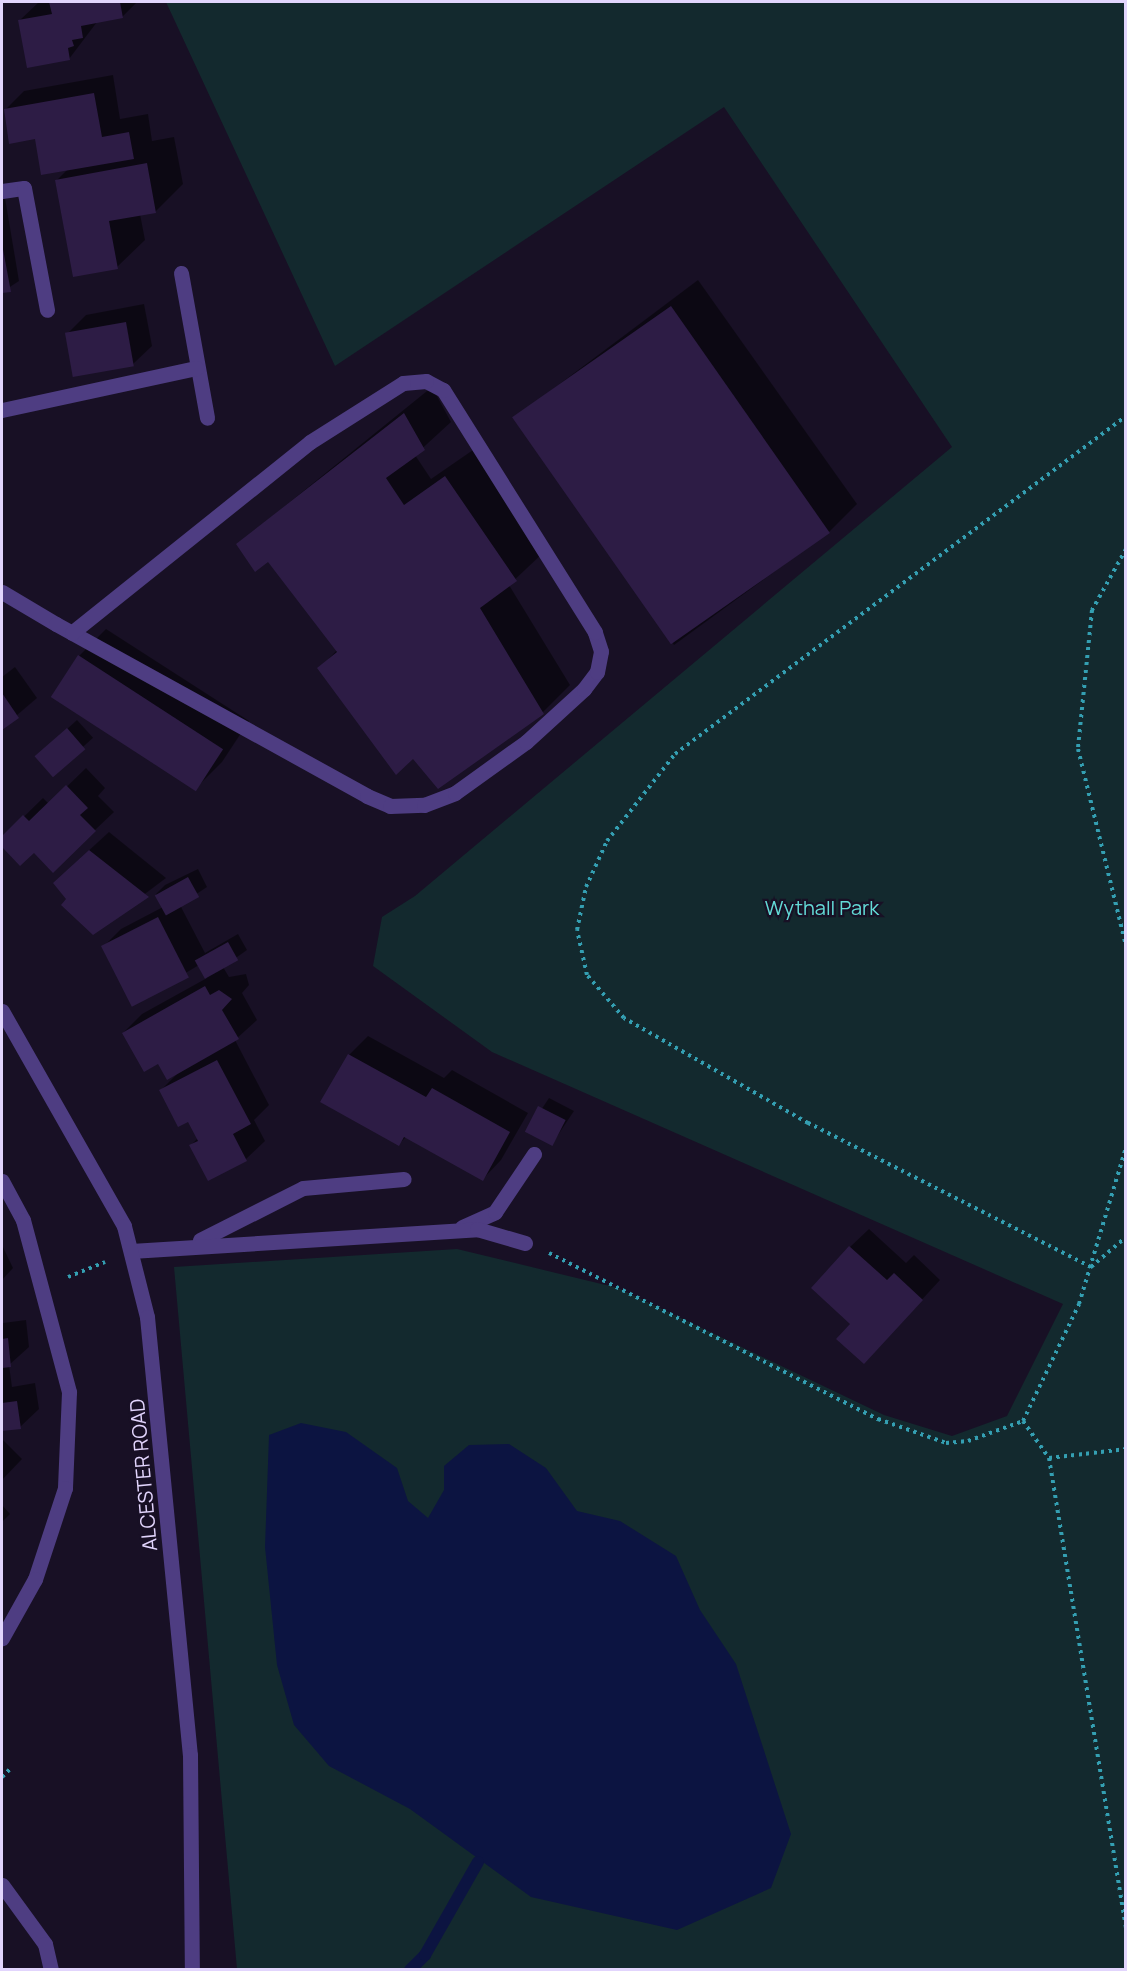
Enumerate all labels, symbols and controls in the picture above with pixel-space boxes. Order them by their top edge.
park label: Wythall Park [765,895,879,919]
street label: ALCESTER ROAD [124,1398,162,1552]

